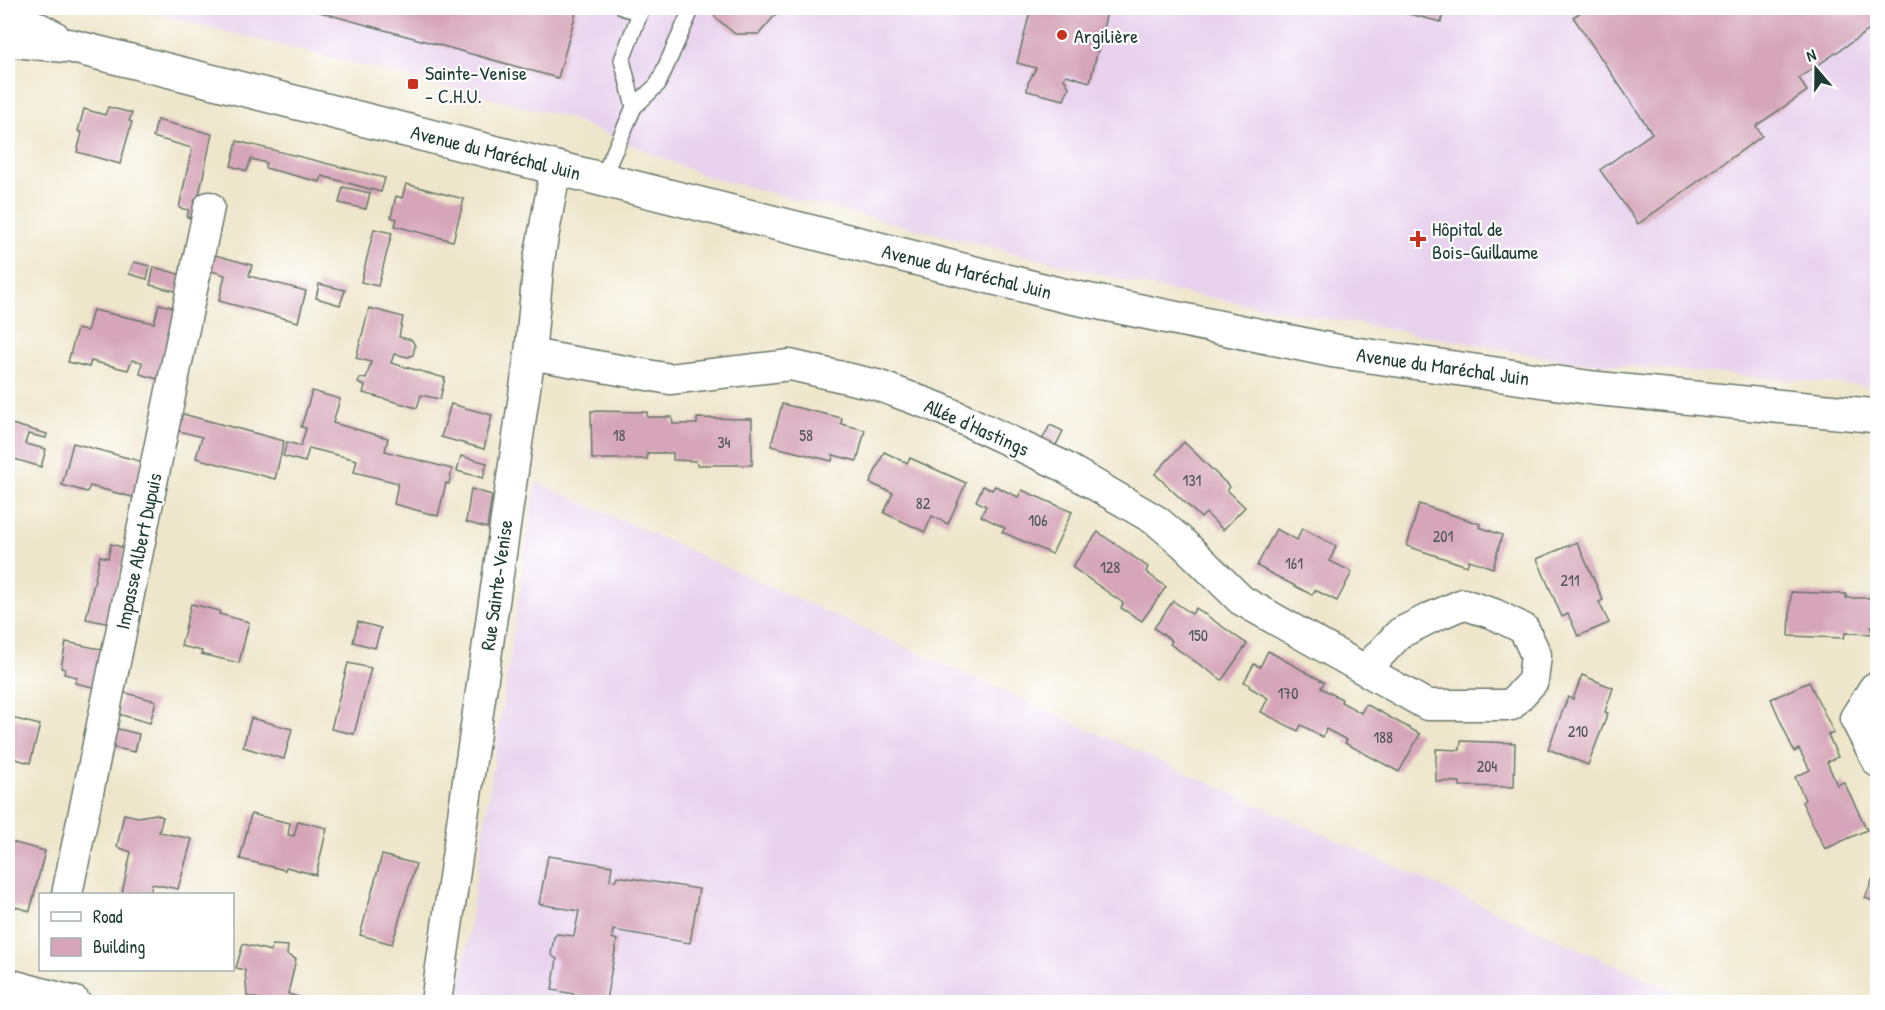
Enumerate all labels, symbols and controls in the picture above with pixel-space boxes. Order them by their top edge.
place label: Argilière [1074,22,1138,49]
marker: Argilière [1055,28,1069,42]
north arrow [1786,39,1846,99]
text: N [1803,43,1819,67]
place label: Sainte-Venise - C.H.U. [425,59,527,109]
marker: Sainte-Venise - C.H.U. [406,77,420,91]
street label: Avenue du Maréchal Juin [408,118,584,186]
place label: Hôpital de Bois-Guillaume [1432,215,1539,265]
marker: Hôpital de Bois-Guillaume [1409,230,1427,248]
street label: Avenue du Maréchal Juin [879,237,1055,305]
street label: Avenue du Maréchal Juin [1355,341,1531,391]
street label: Allée d'Hastings [920,392,1034,462]
house number: 18 [613,424,625,446]
house number: 58 [799,424,813,446]
house number: 34 [717,431,731,453]
house number: 131 [1183,469,1202,491]
street label: Impasse Albert Dupuis [108,470,168,632]
house number: 82 [916,492,931,514]
house number: 106 [1028,509,1048,531]
street label: Rue Sainte-Venise [473,518,519,652]
house number: 201 [1433,525,1453,547]
house number: 161 [1285,552,1303,574]
house number: 128 [1100,556,1120,578]
house number: 211 [1560,569,1580,591]
house number: 150 [1188,624,1208,646]
house number: 170 [1278,682,1298,704]
house number: 210 [1568,720,1588,742]
house number: 188 [1373,726,1393,748]
house number: 204 [1477,755,1497,777]
legend [39,893,234,971]
text: Road [93,904,123,929]
text: Building [93,934,145,959]

